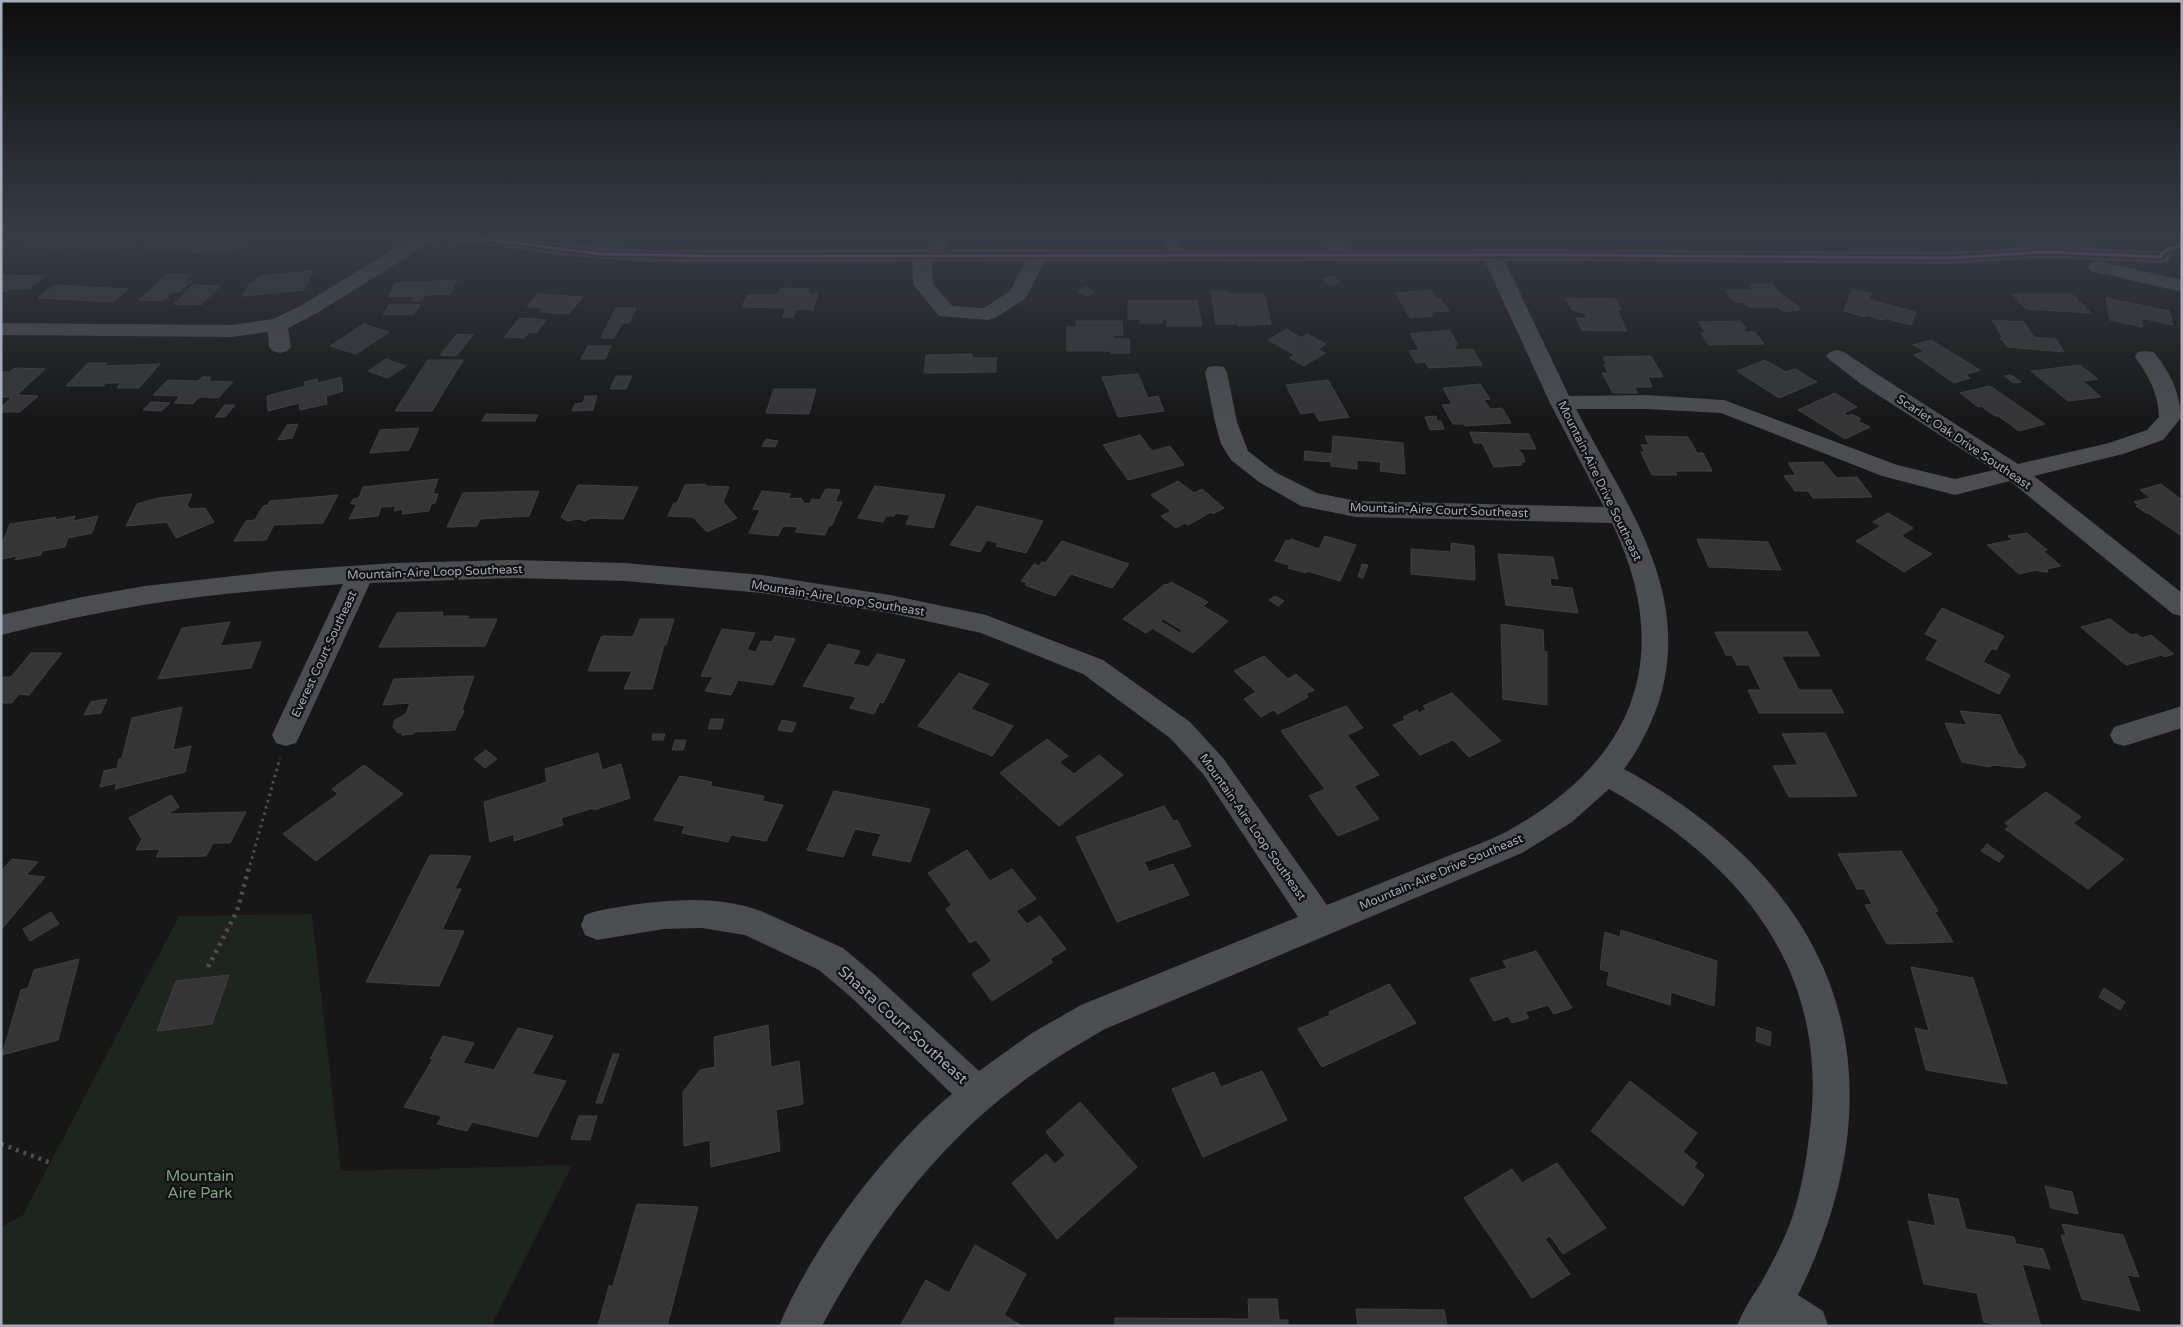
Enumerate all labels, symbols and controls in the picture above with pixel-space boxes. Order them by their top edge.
street label: Scarlet Oak Drive Southeast [1894,392,2034,492]
street label: Mountain-Aire Drive Southeast [1555,399,1645,564]
street label: Mountain-Aire Court Southeast [1350,500,1529,520]
street label: Mountain-Aire Loop Southeast [347,562,523,582]
street label: Mountain-Aire Loop Southeast [750,577,926,619]
street label: Everest Court Southeast [289,588,360,719]
street label: Mountain-Aire Loop Southeast [1197,751,1309,903]
street label: Mountain-Aire Drive Southeast [1357,831,1525,913]
street label: Shasta Court Southeast [835,962,972,1088]
park label: Mountain Aire Park [166,1167,234,1202]

